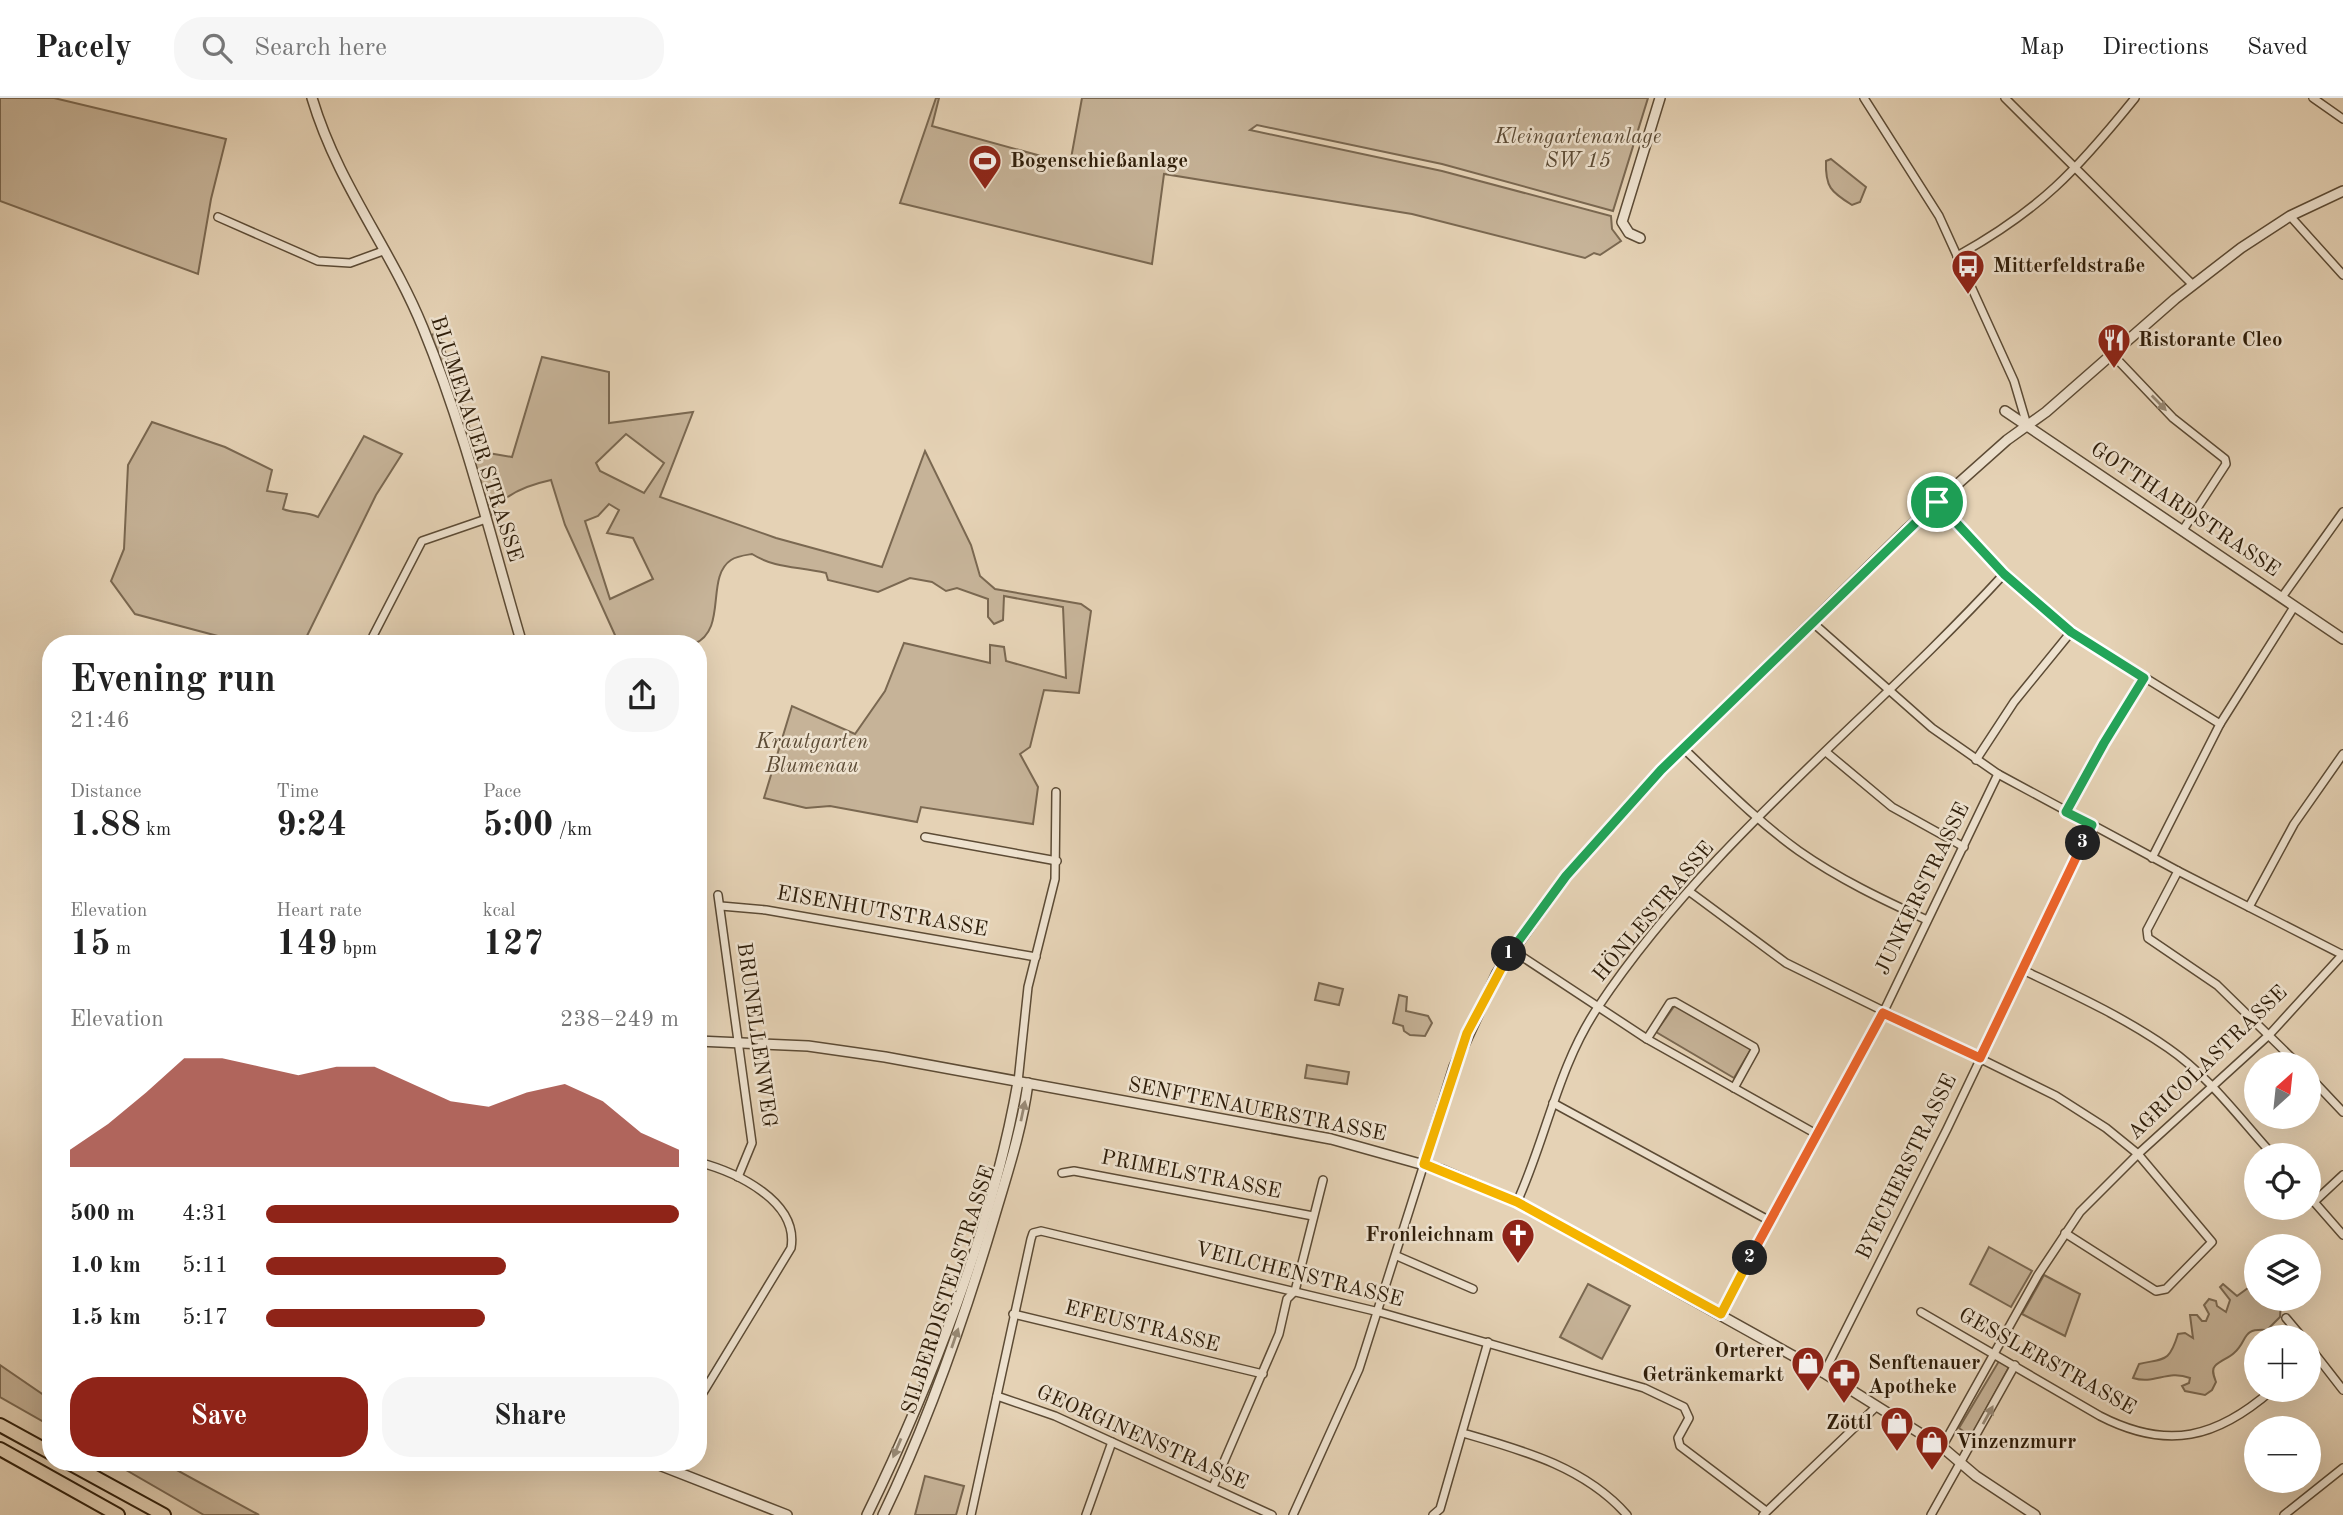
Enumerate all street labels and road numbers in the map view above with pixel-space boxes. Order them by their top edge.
street label: BLUMENAUER STRASSE [426,314,526,564]
street label: GOTTHARDSTRASSE [2087,439,2283,581]
street label: JUNKERSTRASSE [1872,799,1974,979]
street label: HÖNLESTRASSE [1586,835,1718,986]
street label: EISENHUTSTRASSE [775,883,989,941]
street label: BRUNELLENWEG [733,941,779,1129]
street label: AGRICOLASTRASSE [2124,982,2292,1144]
street label: BYECHERSTRASSE [1853,1071,1961,1263]
street label: SENFTENAUERSTRASSE [1126,1075,1388,1145]
street label: PRIMELSTRASSE [1099,1147,1283,1203]
street label: SILBERDISTELSTRASSE [899,1163,999,1417]
street label: VEILCHENSTRASSE [1193,1239,1405,1311]
street label: EFEUSTRASSE [1062,1298,1222,1356]
street label: GESSLERSTRASSE [1955,1305,2139,1419]
street label: GEORGINENSTRASSE [1033,1382,1251,1494]

